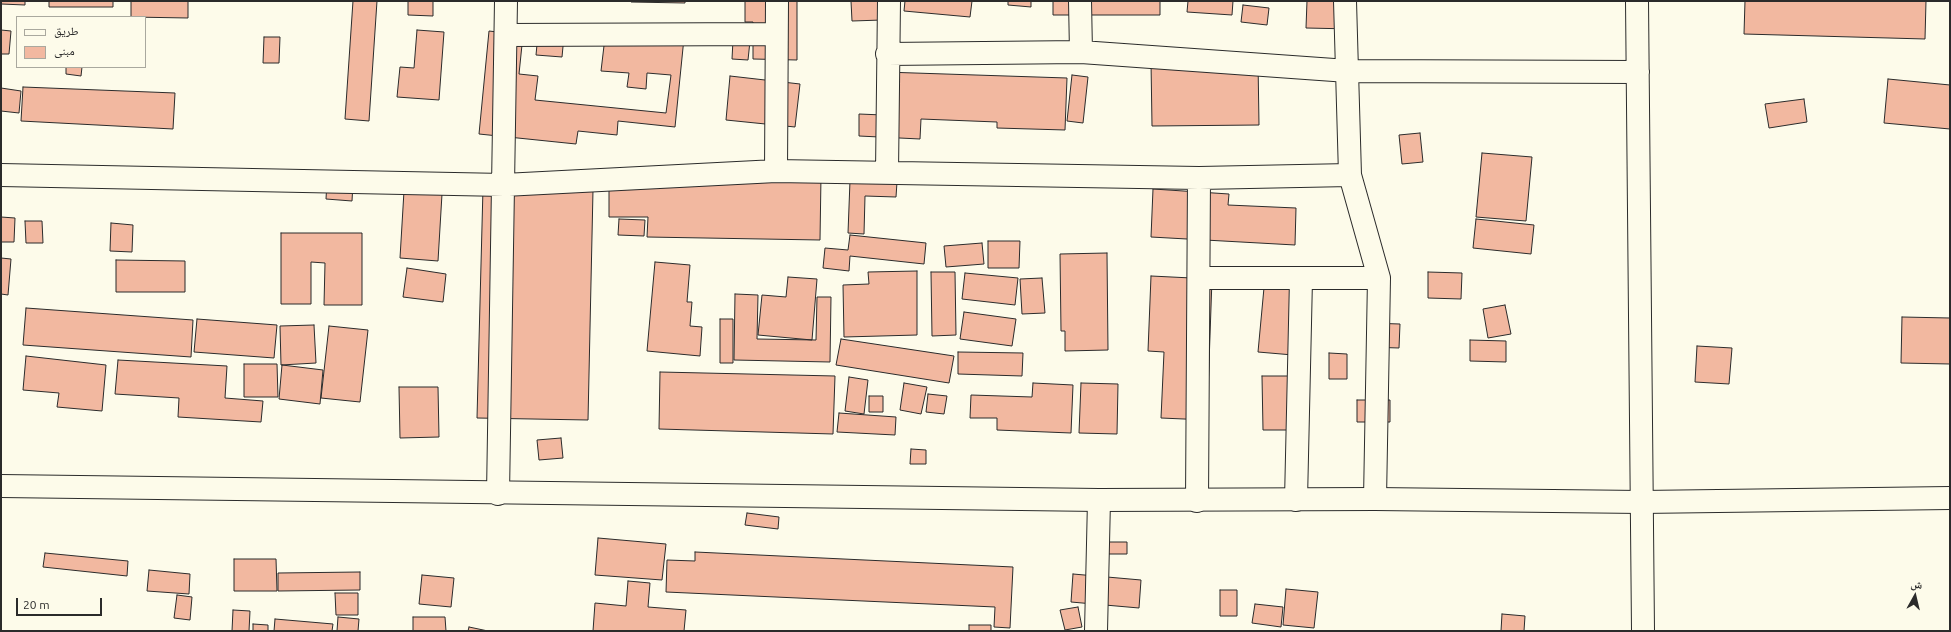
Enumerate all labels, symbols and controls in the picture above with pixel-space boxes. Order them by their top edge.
legend [16,16,146,68]
text: طريق [54,24,79,37]
text: مبنى [54,44,75,57]
north arrow [1895,576,1935,616]
text: ش [1910,577,1923,591]
scale bar [18,590,104,616]
text: 20 m [23,598,50,611]

